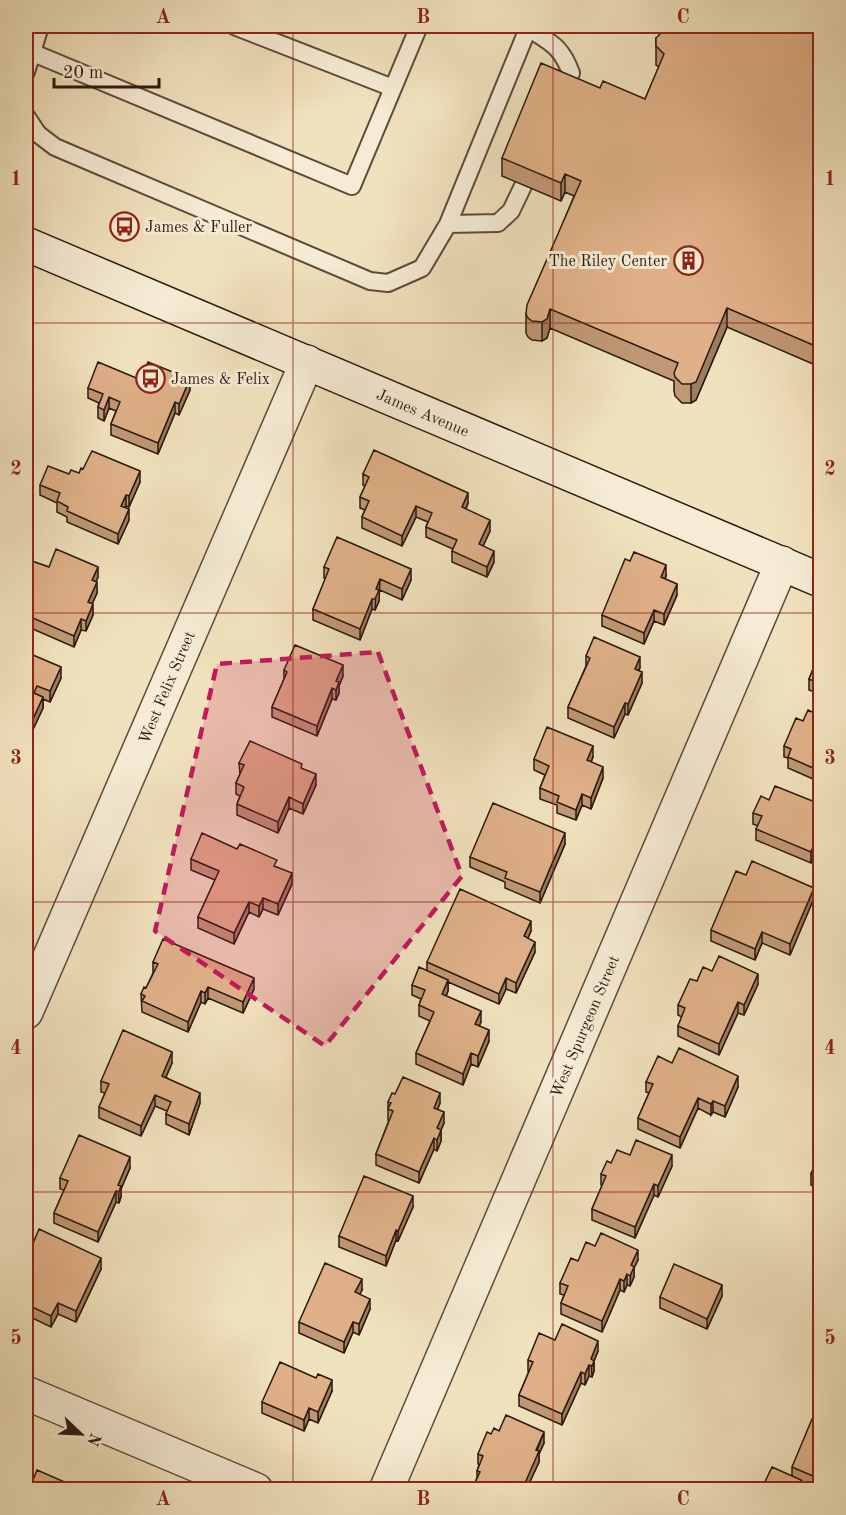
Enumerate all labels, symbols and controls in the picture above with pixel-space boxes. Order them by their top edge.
text: A [155,8,171,28]
text: B [416,8,430,28]
text: C [676,8,690,28]
scale bar [54,51,159,89]
text: 20 m [63,64,103,82]
text: 1 [10,170,22,190]
text: 1 [824,170,836,190]
bus stop icon: James & Fuller [108,210,140,242]
place label: James & Fuller [145,220,252,236]
building icon: The Riley Center [672,244,704,276]
place label: The Riley Center [548,254,667,270]
bus stop icon: James & Felix [134,362,166,394]
place label: James & Felix [171,372,270,388]
street label: James Avenue [374,387,471,441]
text: 2 [10,460,22,480]
text: 2 [824,460,836,480]
street label: West Felix Street [137,629,199,747]
text: 3 [10,749,22,769]
text: 3 [824,749,836,769]
street label: West Spurgeon Street [549,953,623,1100]
text: 4 [10,1039,22,1059]
text: 4 [824,1039,836,1059]
text: 5 [10,1328,22,1349]
text: 5 [824,1328,836,1349]
north arrow [51,1404,111,1464]
text: N [83,1430,103,1449]
text: A [155,1490,171,1510]
text: B [416,1490,430,1510]
text: C [676,1490,690,1510]

